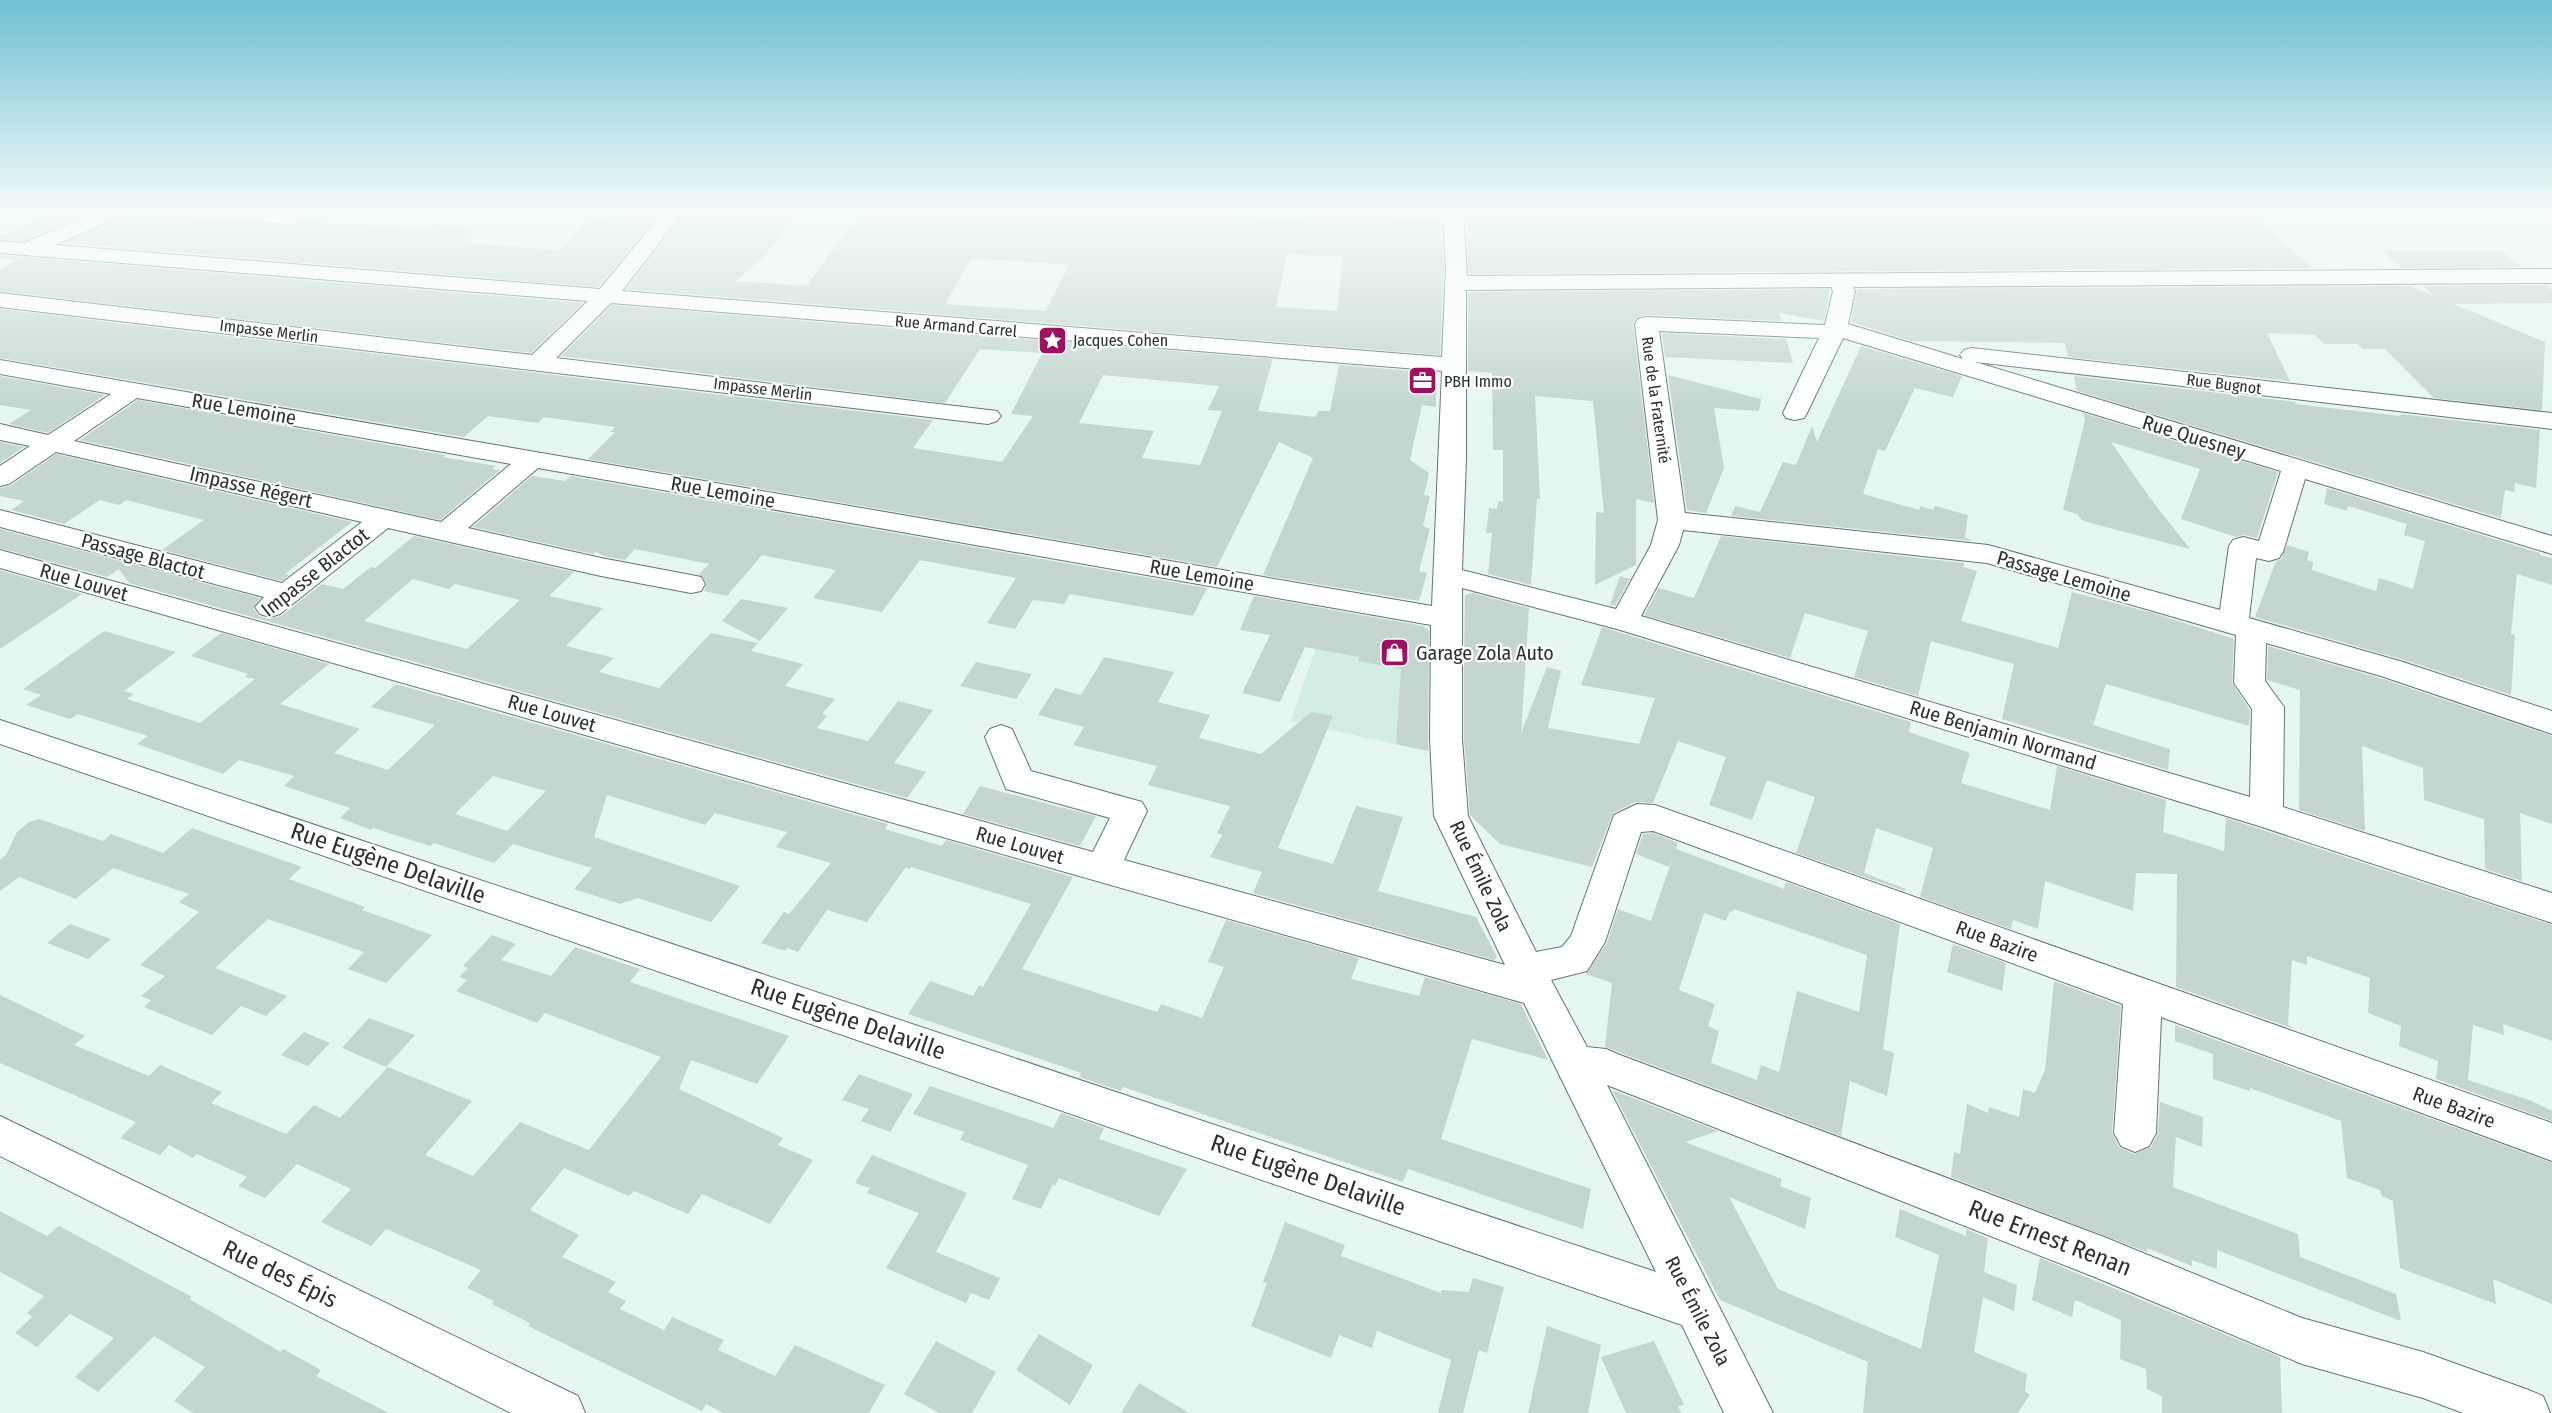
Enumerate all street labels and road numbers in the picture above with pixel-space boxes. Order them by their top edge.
street label: Rue Armand Carrel [894,311,1018,341]
street label: Impasse Merlin [219,316,319,346]
street label: Rue de la Fraternité [1638,335,1674,465]
street label: Rue Bugnot [2185,370,2263,398]
street label: Impasse Merlin [713,374,813,404]
street label: Rue Lemoine [190,388,298,430]
street label: Rue Quesney [2140,410,2249,464]
street label: Impasse Régert [187,461,315,513]
street label: Rue Lemoine [669,471,777,513]
street label: Impasse Blactot [256,522,374,621]
street label: Passage Blactot [79,528,208,584]
street label: Passage Lemoine [1994,545,2134,607]
street label: Rue Lemoine [1148,554,1256,596]
street label: Rue Louvet [37,558,131,606]
street label: Rue Louvet [505,689,599,737]
street label: Rue Benjamin Normand [1907,695,2099,775]
street label: Rue Eugène Delaville [287,817,489,909]
street label: Rue Émile Zola [1445,817,1517,935]
street label: Rue Louvet [973,821,1067,869]
street label: Rue Bazire [1953,915,2041,967]
street label: Rue Eugène Delaville [747,973,949,1065]
street label: Rue Bazire [2410,1081,2498,1133]
street label: Rue Eugène Delaville [1207,1129,1409,1221]
street label: Rue Ernest Renan [1965,1194,2135,1282]
street label: Rue des Épis [218,1233,342,1314]
street label: Rue Émile Zola [1660,1252,1736,1370]

